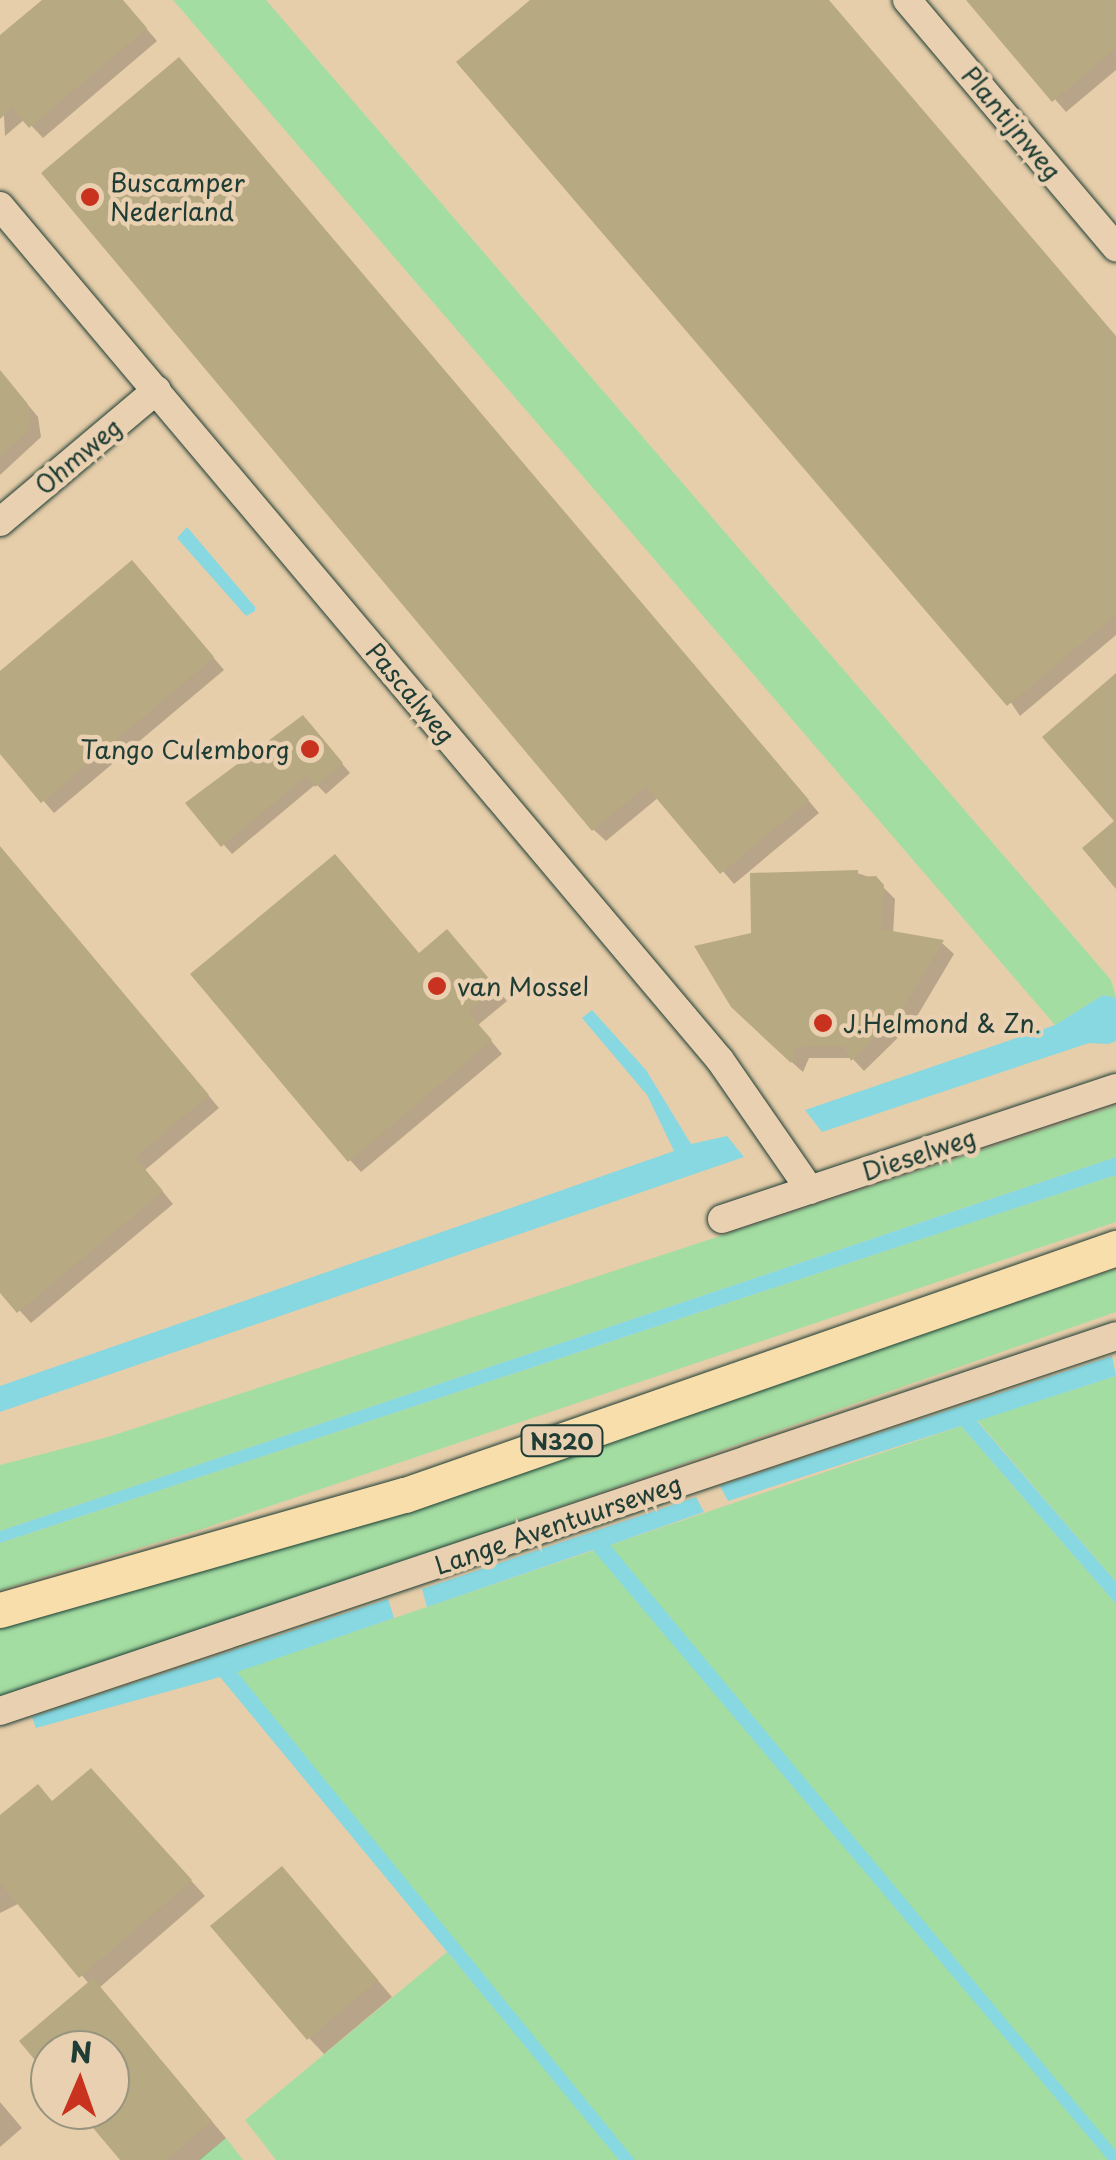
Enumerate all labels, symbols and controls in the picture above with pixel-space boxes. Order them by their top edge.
street label: Plantijnweg [956,60,1068,186]
place label: Buscamper Nederland [110,168,245,227]
marker: Buscamper Nederland [79,186,101,208]
street label: Ohmweg [29,411,127,501]
street label: Pascalweg [360,636,462,750]
place label: Tango Culemborg [79,734,290,764]
marker: Tango Culemborg [299,738,321,760]
place label: van Mossel [457,971,588,1001]
marker: van Mossel [426,975,448,997]
place label: J.Helmond & Zn. [843,1008,1042,1038]
marker: J.Helmond & Zn. [812,1012,834,1034]
street label: Dieselweg [858,1121,980,1187]
road number: N320 [520,1424,604,1458]
street label: Lange Aventuurseweg [430,1467,686,1581]
north arrow [30,2030,130,2130]
text: N [69,2030,93,2073]

